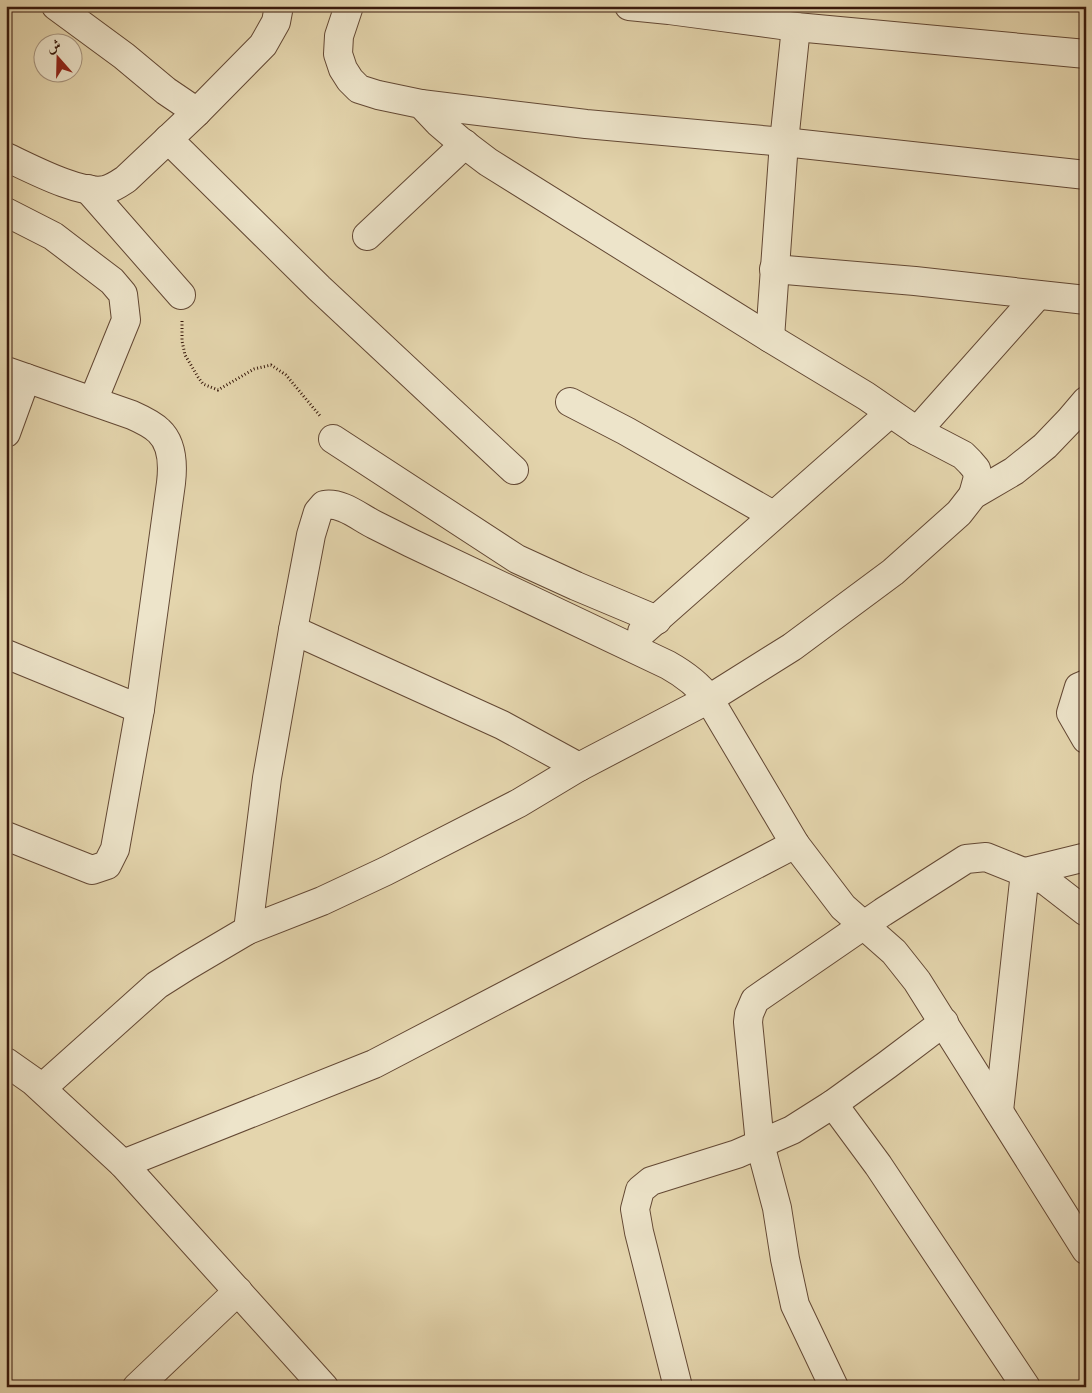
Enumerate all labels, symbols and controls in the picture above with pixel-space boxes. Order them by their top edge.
north arrow [32,32,82,82]
text: ش [44,36,63,57]

